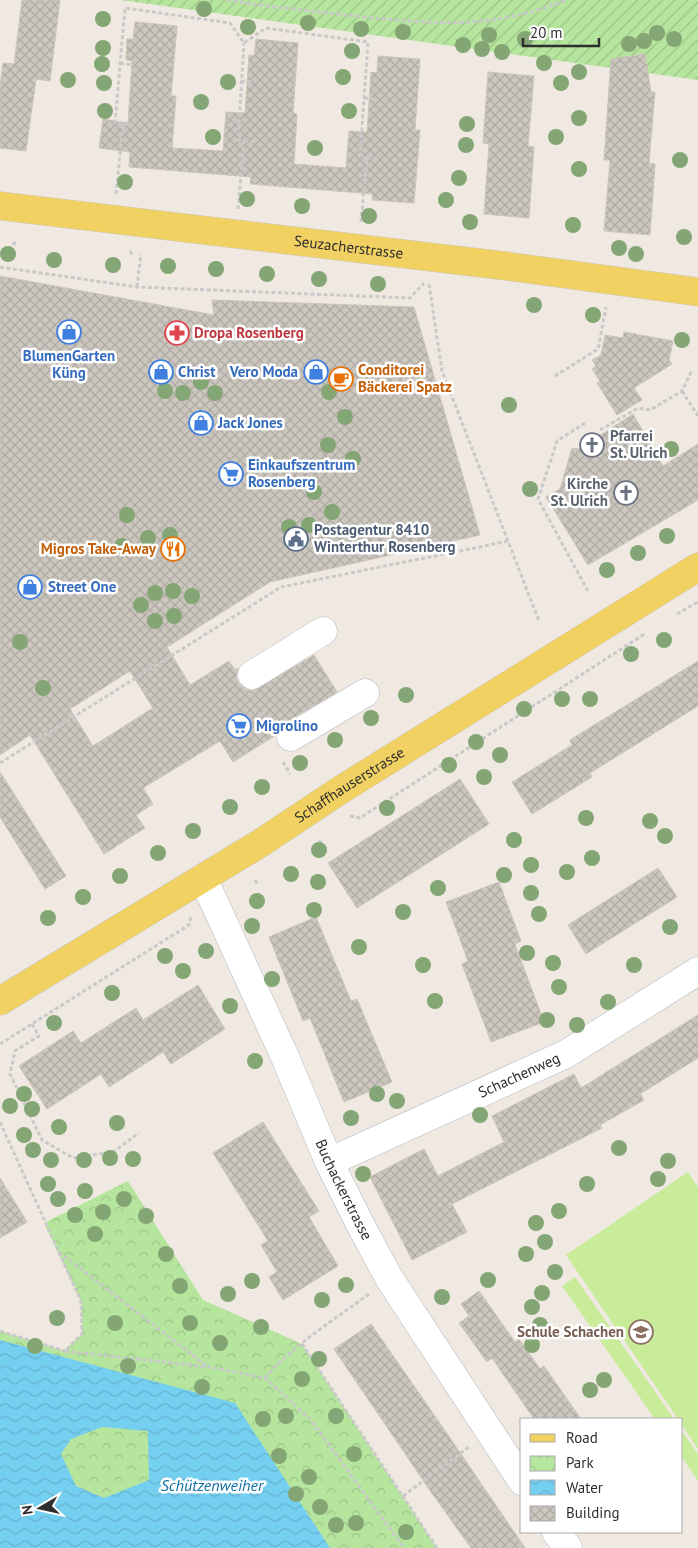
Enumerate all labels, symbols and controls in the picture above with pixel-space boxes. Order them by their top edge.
scale bar [523,15,599,47]
text: 20 m [530,23,563,42]
street label: Seuzacherstrasse [293,231,404,263]
shop icon: BlumenGarten Küng [56,319,82,345]
pharmacy icon: Dropa Rosenberg [164,320,190,346]
place label: Dropa Rosenberg [194,323,304,342]
place label: BlumenGarten Küng [23,346,115,382]
shop icon: Christ [148,359,174,385]
shop icon: Vero Moda [303,359,329,385]
place label: Conditorei Bäckerei Spatz [358,360,452,396]
place label: Christ [178,362,216,381]
place label: Vero Moda [229,362,298,381]
cafe icon: Conditorei Bäckerei Spatz [328,366,354,392]
shop icon: Jack Jones [188,410,214,436]
place label: Jack Jones [217,413,283,432]
place label: Pfarrei St. Ulrich [610,426,667,462]
church icon: Pfarrei St. Ulrich [579,432,605,458]
place label: Einkaufszentrum Rosenberg [248,455,355,491]
supermarket icon: Einkaufszentrum Rosenberg [218,461,244,487]
place label: Kirche St. Ulrich [551,474,608,510]
church icon: Kirche St. Ulrich [613,480,639,506]
place label: Postagentur 8410 Winterthur Rosenberg [314,520,456,556]
public building icon: Postagentur 8410 Winterthur Rosenberg [283,526,309,552]
restaurant icon: Migros Take-Away [160,536,186,562]
place label: Migros Take-Away [41,539,157,558]
shop icon: Street One [17,574,43,600]
place label: Street One [48,577,117,596]
supermarket icon: Migrolino [226,713,252,739]
place label: Migrolino [256,716,318,735]
street label: Schaffhauserstrasse [291,742,408,827]
street label: Schachenweg [475,1048,563,1102]
street label: Buchackerstrasse [312,1136,377,1243]
school or university icon: Schule Schachen [628,1319,654,1345]
place label: Schule Schachen [517,1322,624,1341]
legend [520,1418,683,1533]
text: Road [566,1428,598,1447]
text: Park [566,1453,594,1472]
water label: Schützenweiher [161,1475,265,1495]
text: Water [566,1478,603,1497]
north arrow [15,1483,65,1533]
text: Building [566,1503,620,1522]
text: N [18,1504,37,1516]

